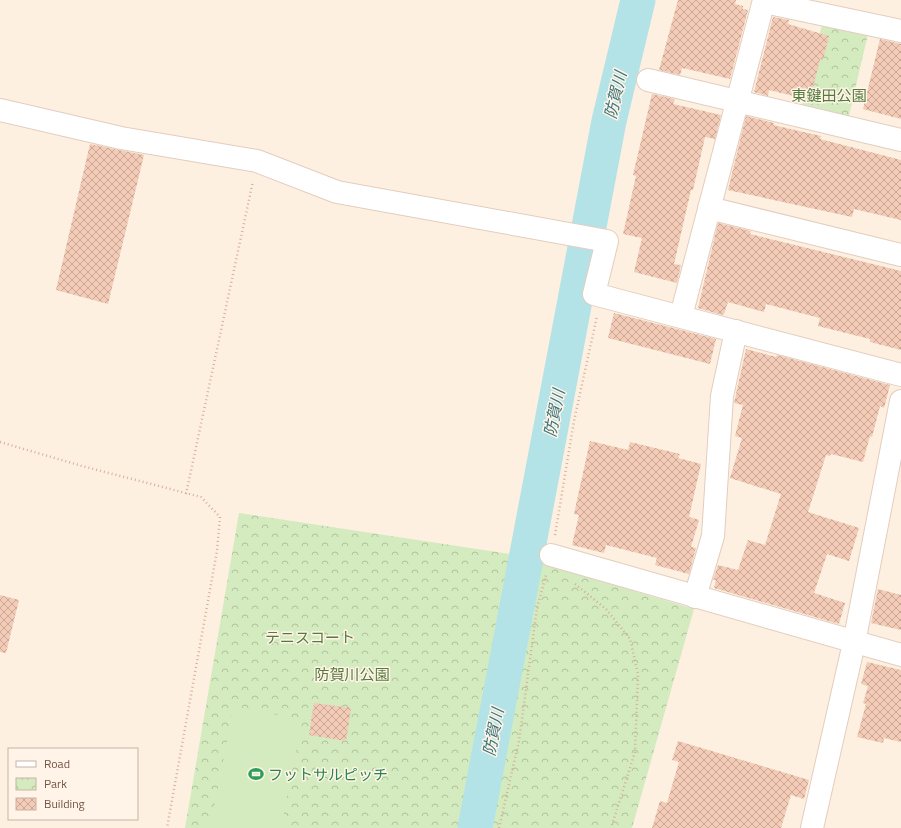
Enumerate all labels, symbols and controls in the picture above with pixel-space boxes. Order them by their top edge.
water label: 防賀川 [598,67,633,121]
park label: 東鍵田公園 [791,84,867,107]
water label: 防賀川 [538,385,571,439]
park label: テニスコート [265,626,355,649]
park label: 防賀川公園 [314,663,390,686]
water label: 防賀川 [477,704,510,758]
legend [8,748,138,820]
text: Road [44,754,70,773]
place label: フットサルピッチ [268,763,388,786]
sports icon: フットサルピッチ [247,765,265,783]
text: Park [44,774,67,793]
text: Building [44,794,85,813]

